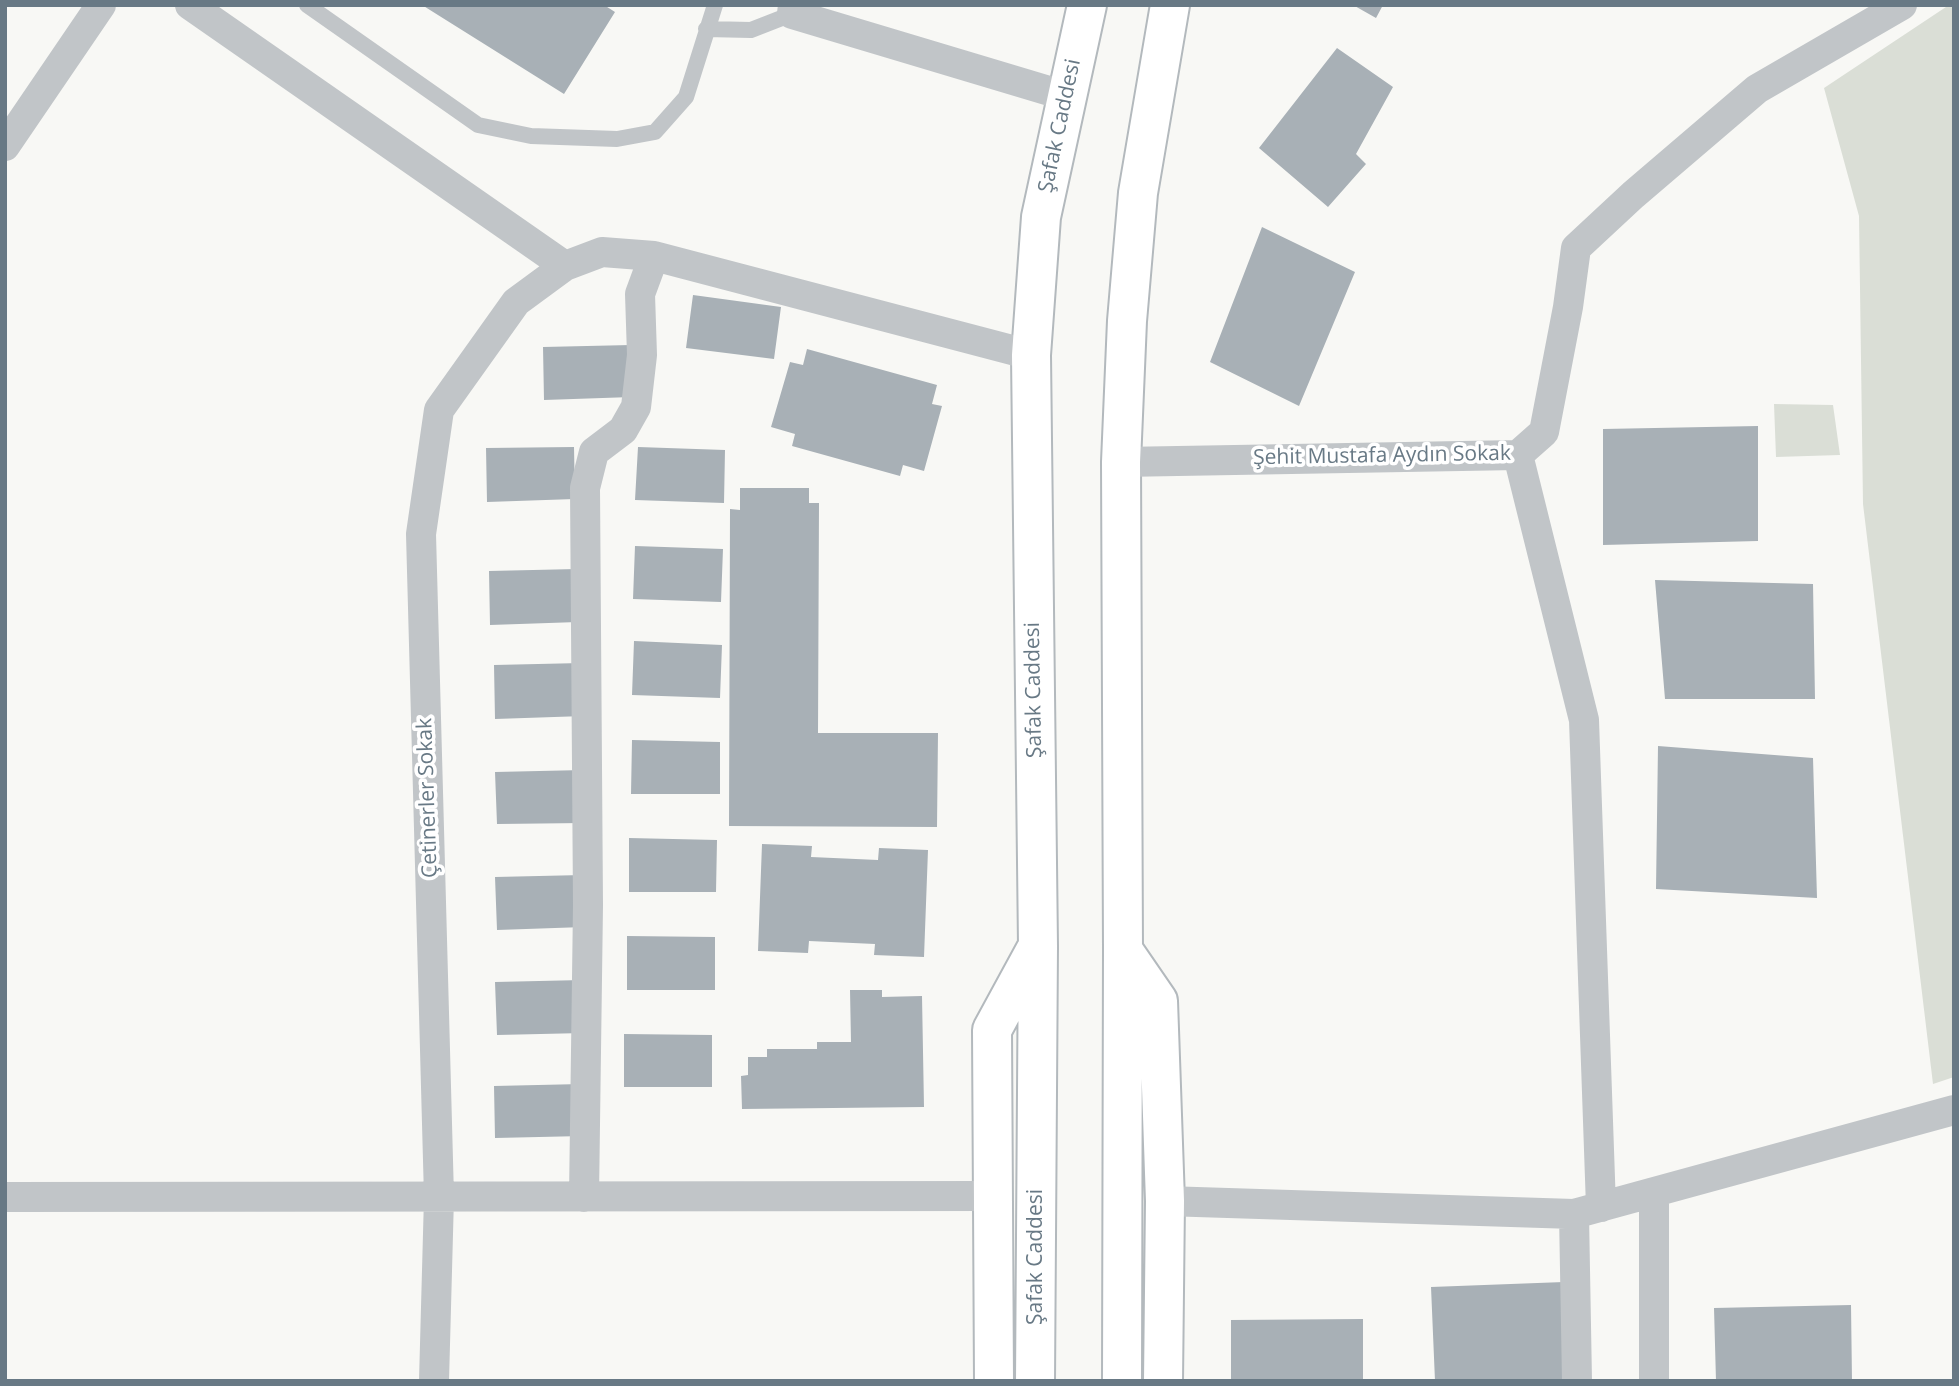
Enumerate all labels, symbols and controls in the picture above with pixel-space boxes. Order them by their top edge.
street label: Şafak Caddesi [1034,57,1086,195]
street label: Şehit Mustafa Aydın Sokak [1253,441,1511,471]
street label: Şafak Caddesi [1020,622,1048,758]
street label: Çetinerler Sokak [413,718,443,878]
street label: Şafak Caddesi [1023,1189,1049,1325]

